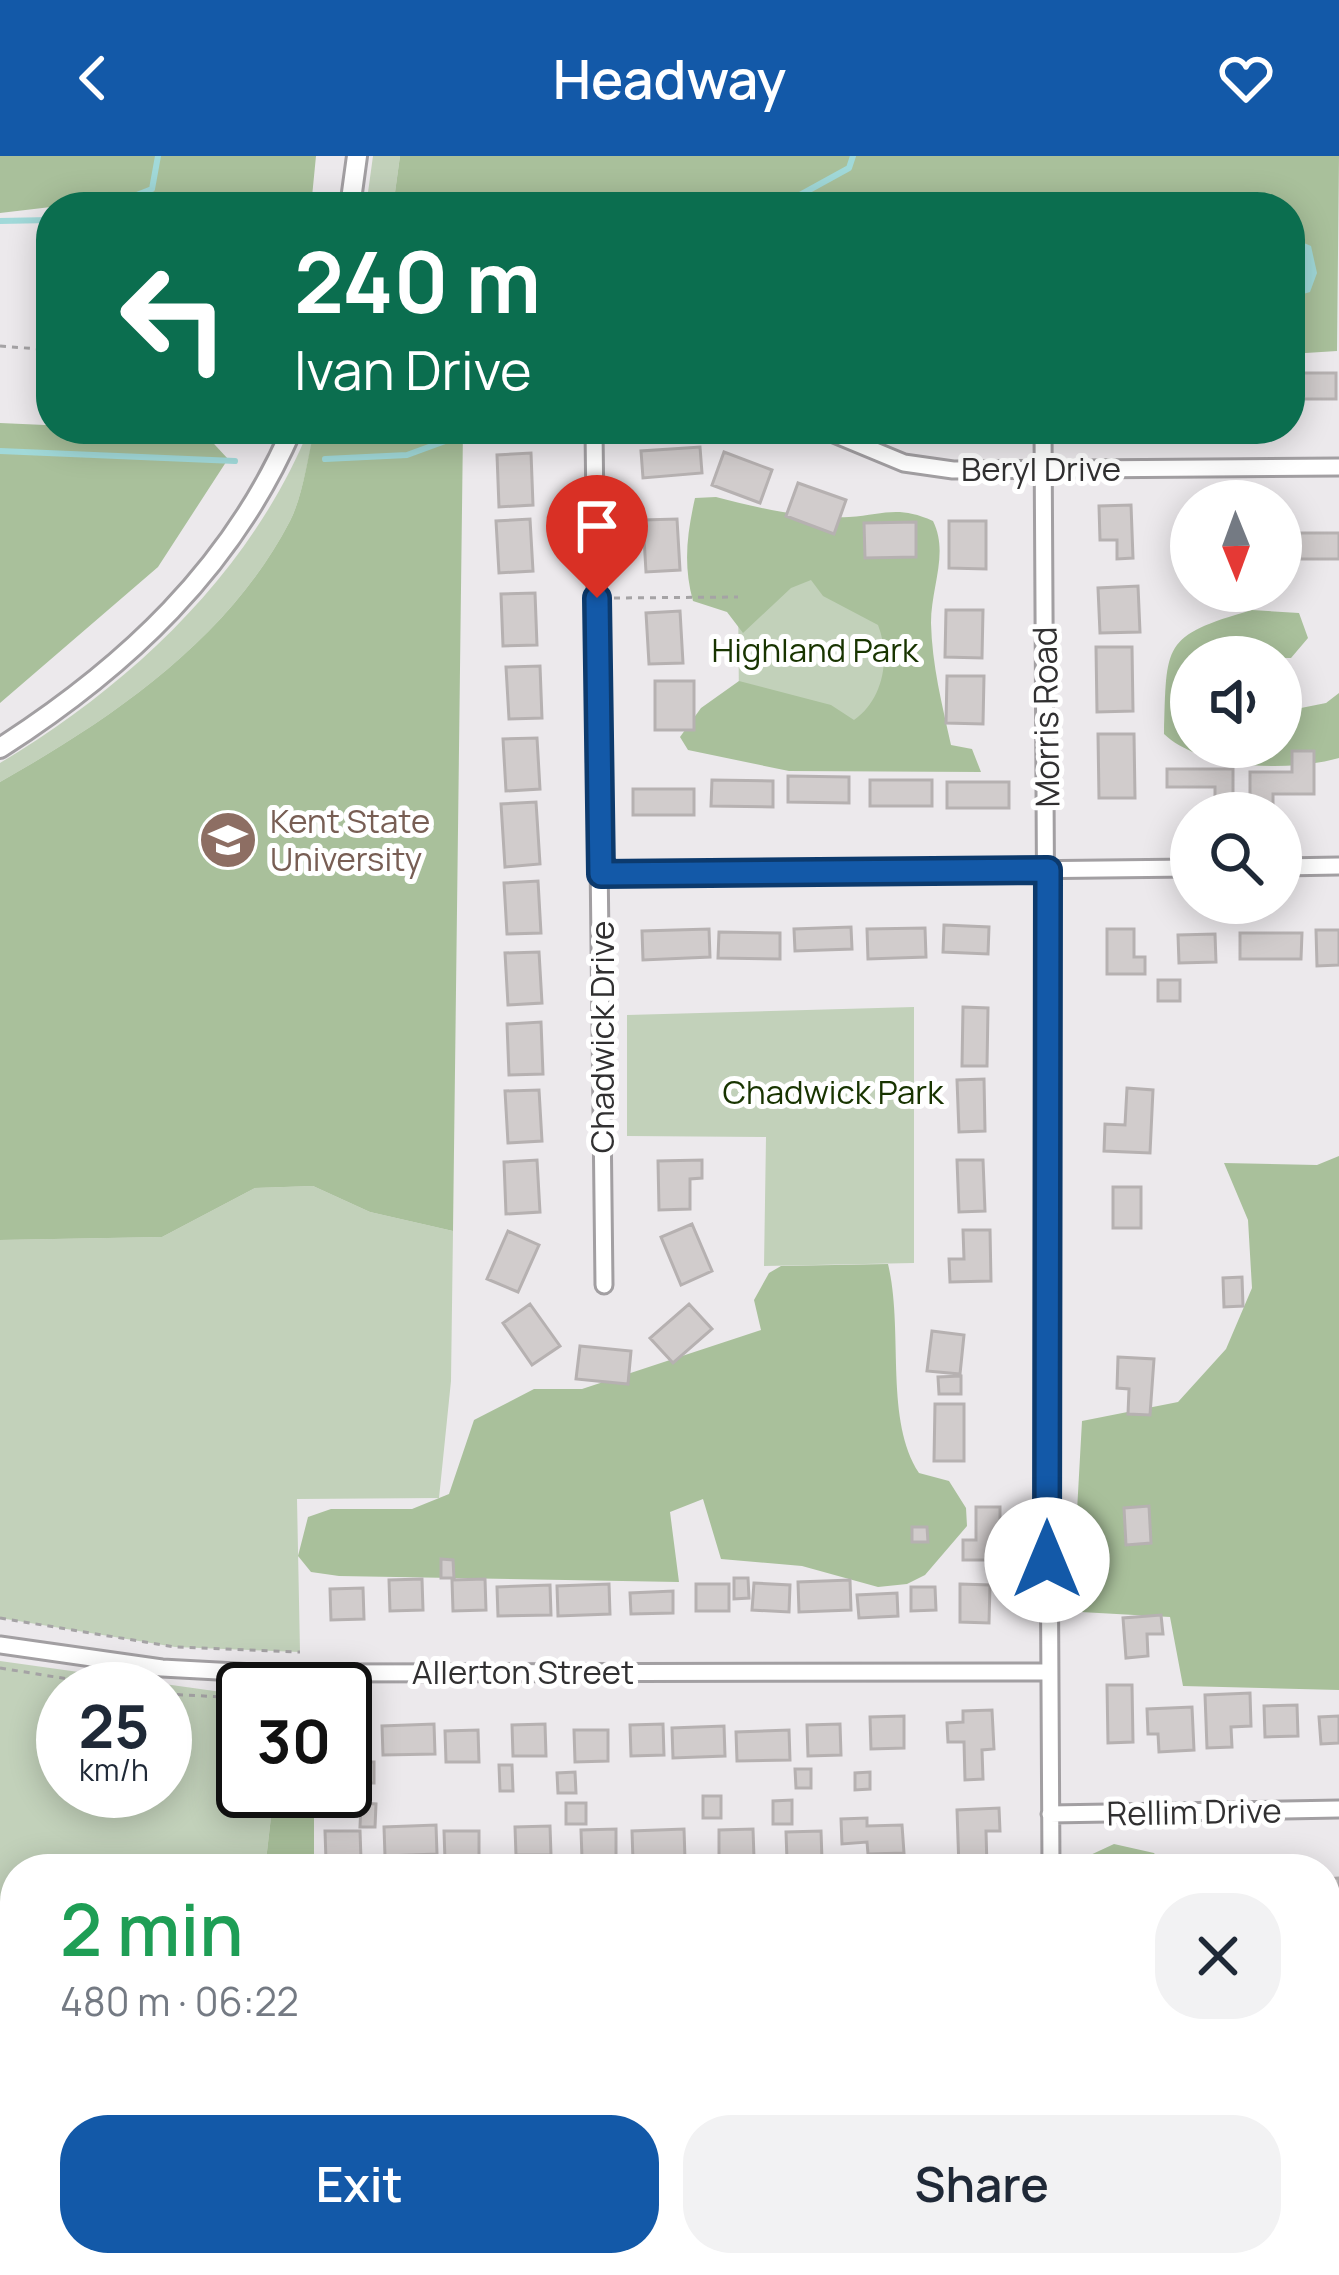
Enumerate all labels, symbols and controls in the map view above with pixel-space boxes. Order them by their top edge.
text: Headway [553,41,786,115]
icon: back [60,45,126,111]
icon: heart [1213,45,1279,111]
text: 240 m [294,223,541,338]
icon: left [96,240,252,396]
text: Ivan Drive [294,332,532,406]
street label: Beryl Drive [961,446,1121,491]
pin [546,475,648,598]
north arrow [1170,480,1302,612]
map controls [1170,480,1302,924]
icon: arrive [564,493,630,559]
street label: Morris Road [1021,626,1070,808]
park label: Highland Park [712,627,920,672]
button: sound [1170,636,1302,768]
button: search [1170,792,1302,924]
place label: Kent State University [270,798,430,881]
school or university icon: Kent State University [197,809,259,871]
street label: Chadwick Drive [579,921,624,1153]
park label: Chadwick Park [722,1069,945,1114]
position arrow [984,1497,1110,1623]
street label: Allerton Street [412,1649,634,1694]
speed limit sign: 30 [216,1662,372,1818]
text: 25 [79,1684,149,1766]
text: km/h [79,1749,149,1790]
street label: Rellim Drive [1106,1787,1282,1836]
text: 2 min [60,1879,244,1978]
button: close [1155,1893,1281,2019]
text: 480 m · 06:22 [60,1974,299,2028]
button: Exit [60,2115,659,2253]
button: Share [683,2115,1281,2253]

